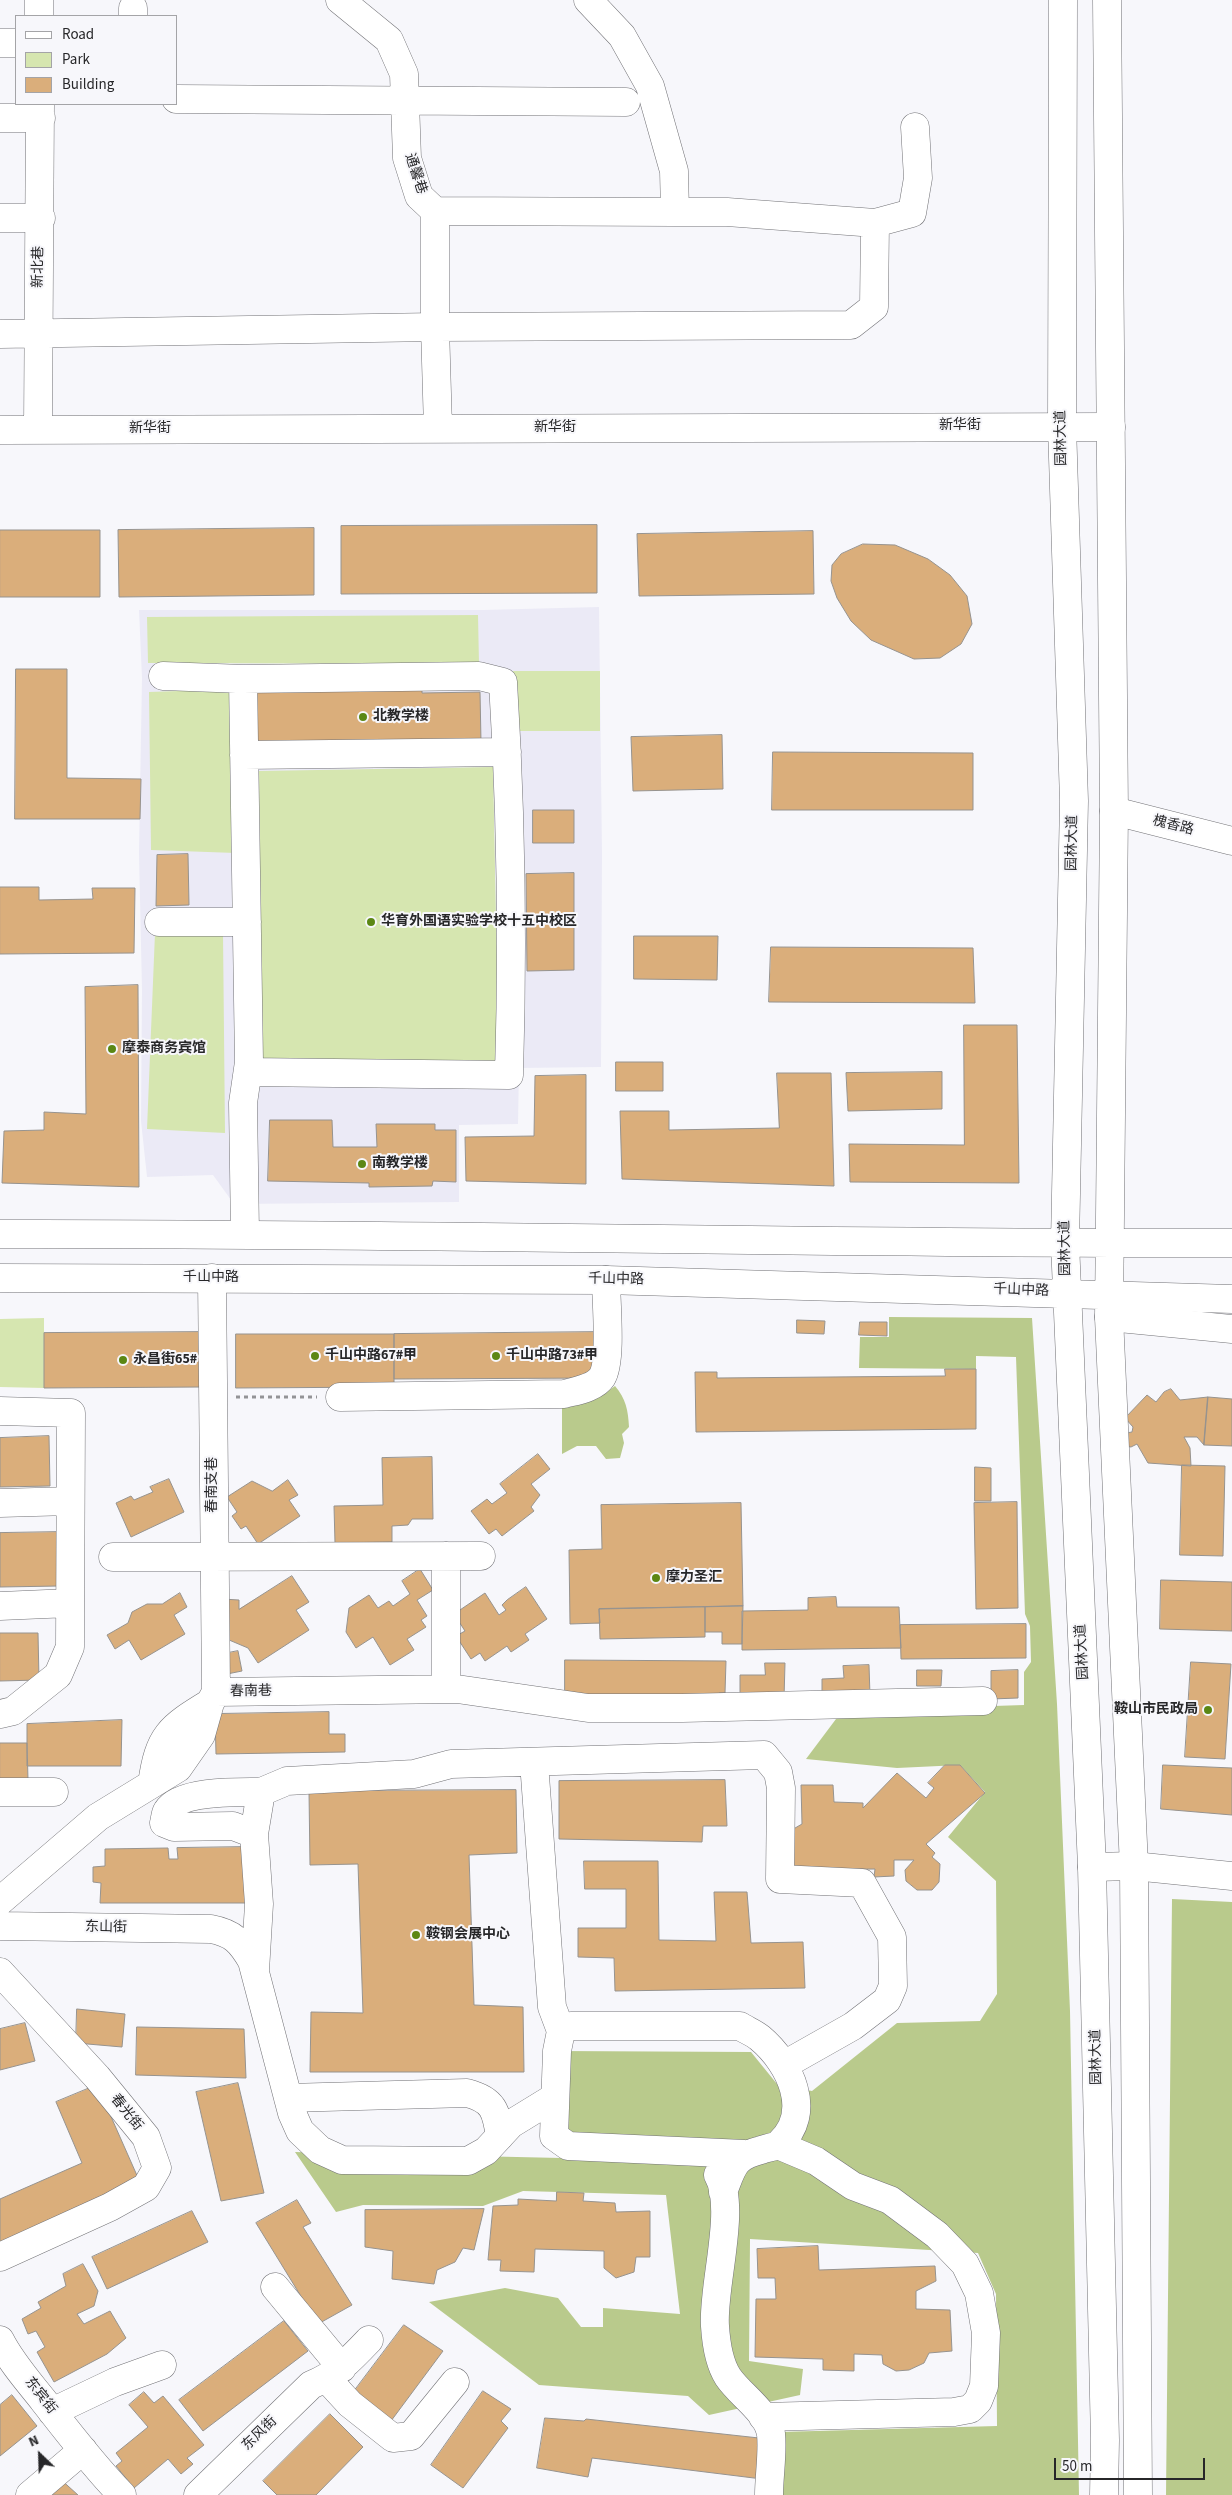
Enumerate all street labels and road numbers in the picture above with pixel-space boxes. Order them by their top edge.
street label: 通馨巷 [401,151,429,197]
street label: 新北巷 [30,246,48,288]
street label: 园林大道 [1053,410,1071,466]
street label: 新华街 [939,418,981,434]
street label: 新华街 [534,420,576,436]
street label: 新华街 [129,421,171,437]
street label: 槐香路 [1151,813,1195,839]
street label: 园林大道 [1064,815,1082,871]
street label: 园林大道 [1057,1220,1075,1276]
street label: 千山中路 [183,1270,239,1286]
street label: 千山中路 [588,1271,644,1289]
street label: 千山中路 [993,1282,1049,1300]
street label: 春南支巷 [205,1457,221,1513]
street label: 园林大道 [1073,1624,1093,1680]
street label: 春南巷 [230,1683,272,1701]
street label: 东山街 [85,1919,127,1937]
street label: 园林大道 [1088,2029,1106,2085]
street label: 春光街 [106,2091,146,2135]
street label: 东宾街 [20,2374,60,2418]
street label: 东风街 [239,2413,281,2455]

